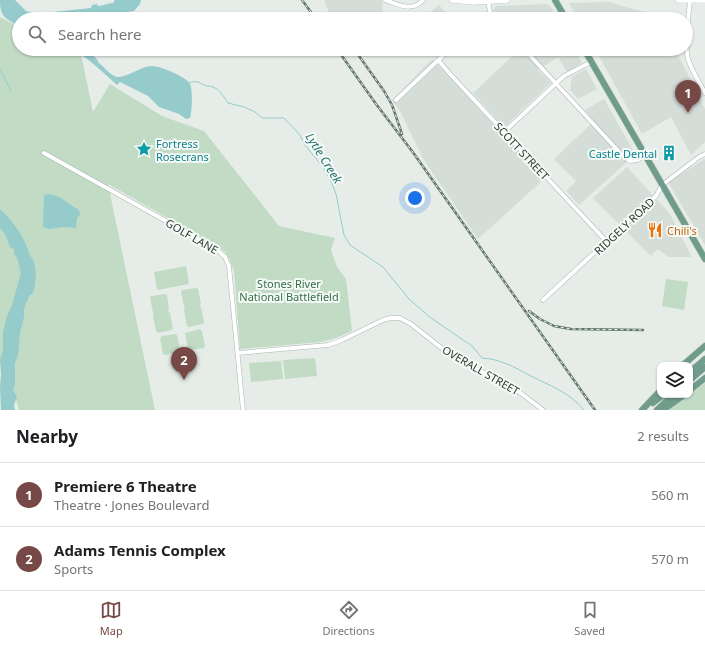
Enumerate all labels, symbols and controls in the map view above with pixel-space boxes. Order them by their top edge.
search box [12,12,693,56]
icon: search [26,23,48,45]
text: Search here [58,24,141,44]
pin: 1 [675,80,701,113]
street label: SCOTT STREET [491,119,553,183]
water label: Lytle Creek [302,129,347,188]
place label: Fortress Rosecrans [156,136,209,164]
place icon: Fortress Rosecrans [135,140,153,158]
building icon: Castle Dental [660,144,678,162]
place label: Castle Dental [589,146,657,161]
your location [405,188,425,208]
street label: RIDGELY ROAD [591,194,657,258]
street label: GOLF LANE [163,215,221,257]
restaurant icon: Chili's [646,221,664,239]
place label: Chili's [667,223,697,238]
park label: Stones River National Battlefield [239,276,339,304]
street label: OVERALL STREET [440,342,522,398]
pin: 2 [171,347,197,380]
map controls [657,362,693,398]
button: layers [657,362,693,398]
text: Nearby [16,425,78,448]
text: 2 results [637,427,689,445]
text: Premiere 6 Theatre [54,476,197,496]
text: 1 [25,486,33,504]
text: 560 m [651,486,689,504]
text: Theatre · Jones Boulevard [54,496,209,514]
text: Adams Tennis Complex [54,540,226,560]
text: 2 [25,550,33,568]
text: 570 m [651,550,689,568]
text: Sports [54,560,93,578]
tab: Map [100,599,123,638]
tab: Directions [322,599,375,638]
tab: Saved [574,599,605,638]

